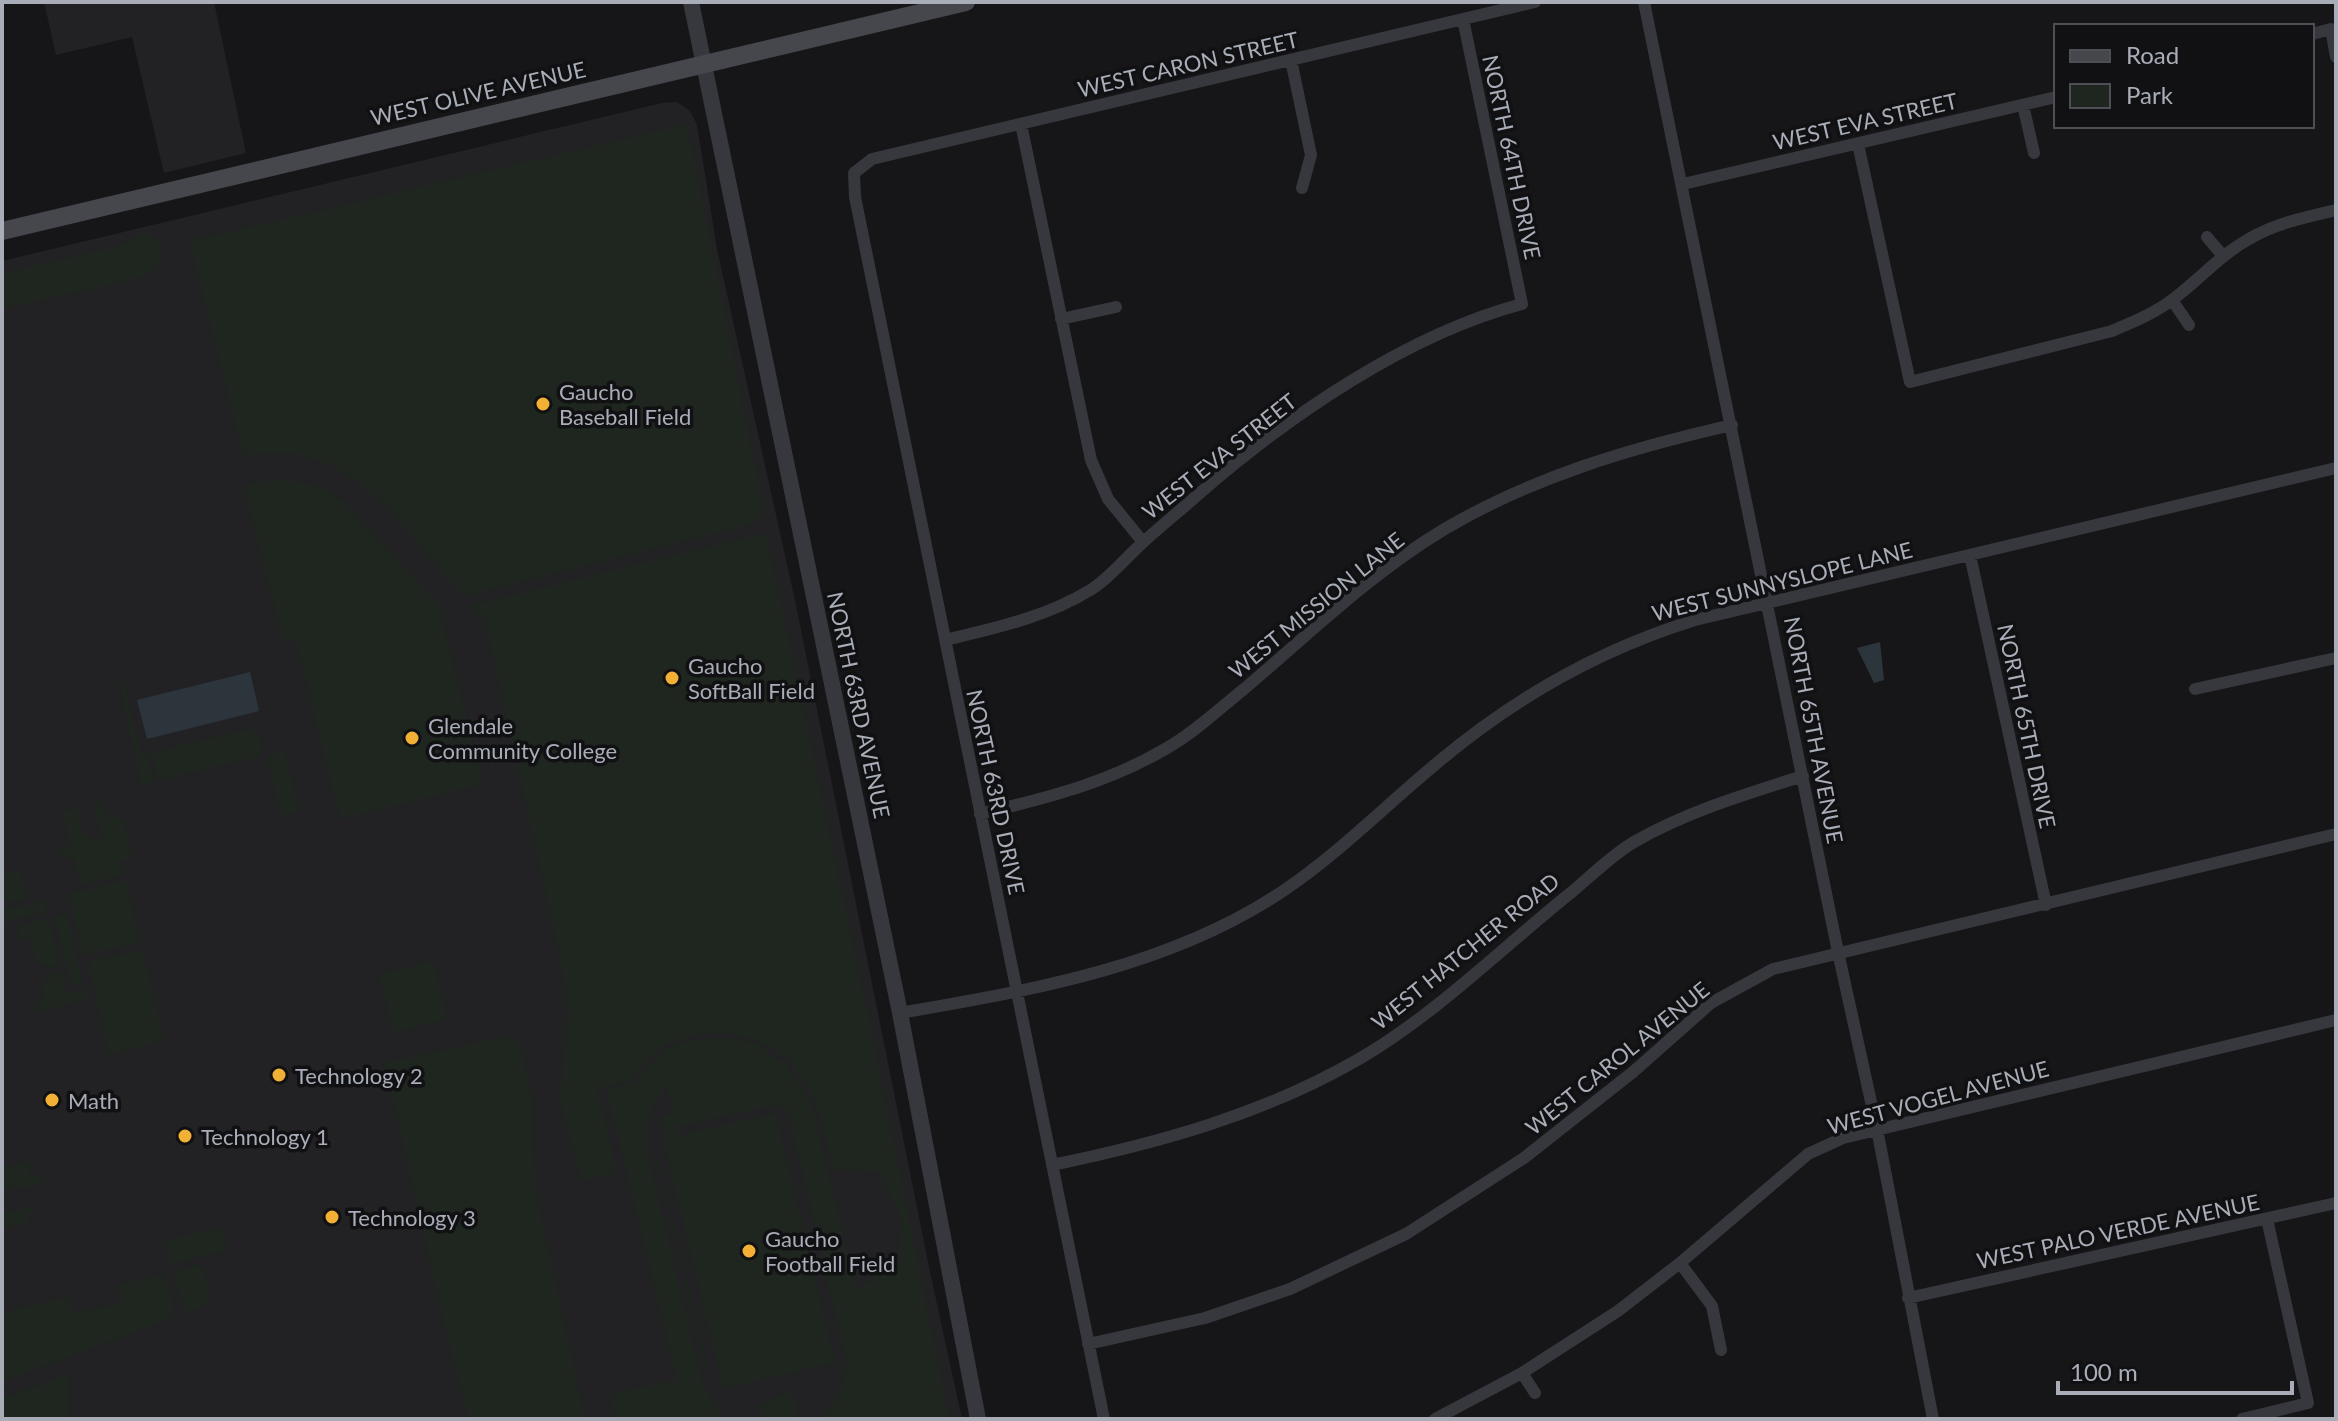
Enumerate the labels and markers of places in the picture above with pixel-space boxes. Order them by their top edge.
place label: Gaucho Baseball Field [559,378,691,430]
marker: Gaucho Baseball Field [534,395,552,413]
place label: Gaucho SoftBall Field [688,652,815,704]
marker: Gaucho SoftBall Field [663,669,681,687]
place label: Glendale Community College [428,712,617,764]
marker: Glendale Community College [403,729,421,747]
place label: Technology 2 [295,1062,423,1089]
marker: Technology 2 [270,1066,288,1084]
place label: Math [68,1087,119,1114]
marker: Math [43,1091,61,1109]
place label: Technology 1 [201,1123,329,1150]
marker: Technology 1 [176,1127,194,1145]
place label: Technology 3 [348,1204,476,1231]
marker: Technology 3 [323,1208,341,1226]
place label: Gaucho Football Field [765,1225,895,1277]
marker: Gaucho Football Field [740,1242,758,1260]

